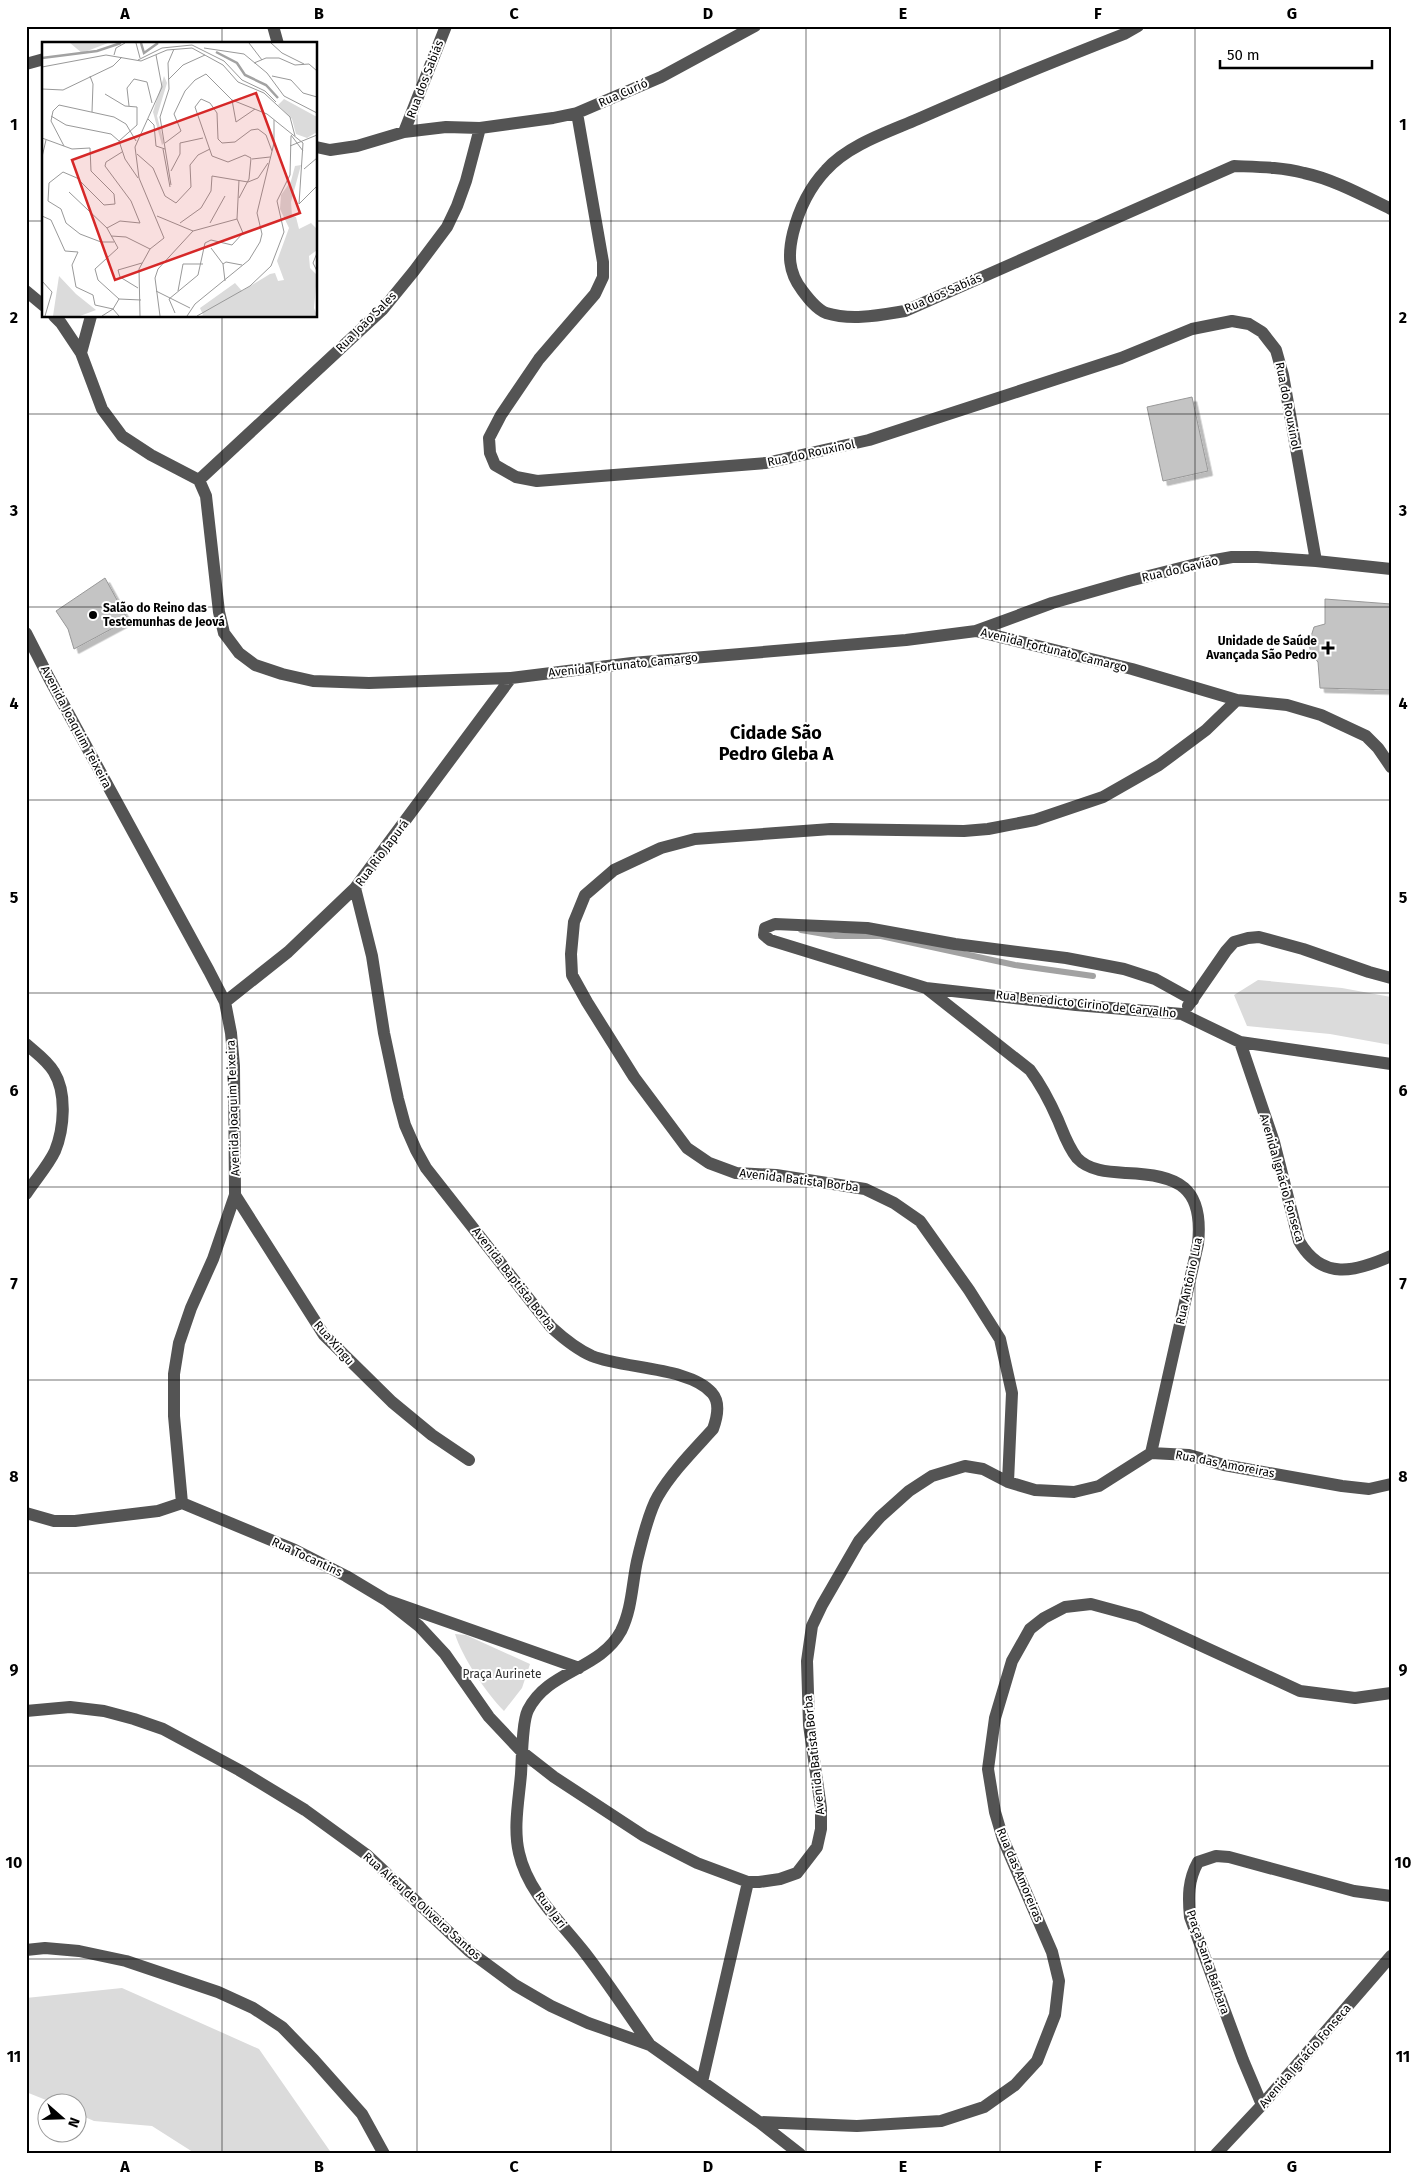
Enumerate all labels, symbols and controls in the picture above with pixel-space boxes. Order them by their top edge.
text: A [119,4,130,23]
text: B [314,4,324,23]
text: C [509,4,519,23]
text: D [703,4,713,23]
text: E [899,4,907,23]
text: F [1094,4,1102,23]
text: G [1287,4,1297,23]
street label: Rua dos Sabiás [404,38,446,120]
scale bar [1220,38,1372,70]
inset map [42,42,318,318]
text: 50 m [1227,46,1260,64]
street label: Rua Curió [596,76,650,110]
text: 1 [10,115,18,134]
text: 1 [1399,115,1407,134]
street label: Rua dos Sabiás [902,270,984,316]
street label: Rua João Sales [333,289,399,355]
text: 2 [10,308,18,327]
text: 2 [1399,308,1407,327]
street label: Rua do Rouxinol [1273,361,1303,452]
street label: Rua do Rouxinol [766,437,857,469]
text: 3 [9,501,18,520]
text: 3 [1398,501,1407,520]
street label: Rua do Gavião [1140,553,1220,585]
place label: Salão do Reino das Testemunhas de Jeová [103,601,225,629]
marker: Salão do Reino das Testemunhas de Jeová [87,609,99,621]
street label: Avenida Fortunato Camargo [979,625,1129,675]
place label: Unidade de Saúde Avançada São Pedro [1205,634,1317,663]
marker: Unidade de Saúde Avançada São Pedro [1321,641,1335,655]
street label: Avenida Fortunato Camargo [548,650,698,680]
street label: Avenida Joaquim Teixeira [38,663,114,791]
text: 4 [9,694,19,713]
text: 4 [1398,694,1408,713]
district label: Cidade São Pedro Gleba A [719,722,834,765]
street label: Rua Rio Japurá [352,817,412,889]
text: 5 [10,888,19,907]
text: 5 [1399,888,1408,907]
street label: Rua Benedicto Cirino de Carvalho [995,988,1177,1020]
street label: Avenida Joaquim Teixeira [224,1040,242,1176]
text: 6 [9,1081,19,1100]
text: 6 [1398,1081,1408,1100]
street label: Avenida Ignácio Fonseca [1257,1112,1307,1244]
street label: Avenida Batista Borba [739,1166,859,1194]
street label: Avenida Baptista Borba [469,1225,559,1333]
street label: Rua Antônio Lua [1173,1236,1205,1326]
text: 7 [10,1274,18,1293]
text: 7 [1399,1274,1407,1293]
street label: Rua Xingu [311,1318,357,1368]
street label: Rua das Amoreiras [1174,1448,1276,1481]
text: 8 [9,1467,19,1486]
text: 8 [1398,1467,1408,1486]
street label: Rua Tocantins [270,1535,345,1580]
text: 9 [10,1660,19,1679]
text: 9 [1399,1660,1408,1679]
park label: Praça Aurinete [463,1667,541,1681]
street label: Avenida Batista Borba [801,1695,827,1815]
street label: Rua das Amoreiras [994,1826,1046,1925]
street label: Rua Alfeu de Oliveira Santos [360,1849,484,1963]
text: 10 [6,1853,22,1872]
text: 10 [1395,1853,1411,1872]
street label: Rua Jari [533,1889,569,1931]
street label: Praça Santa Bárbara [1184,1908,1232,2016]
street label: Avenida Ignácio Fonseca [1256,2001,1354,2111]
text: 11 [7,2047,21,2066]
text: 11 [1396,2047,1410,2066]
north arrow [38,2092,88,2142]
text: N [64,2115,83,2130]
text: A [119,2157,130,2176]
text: B [314,2157,324,2176]
text: C [509,2157,519,2176]
text: D [703,2157,713,2176]
text: E [899,2157,907,2176]
text: F [1094,2157,1102,2176]
text: G [1287,2157,1297,2176]

